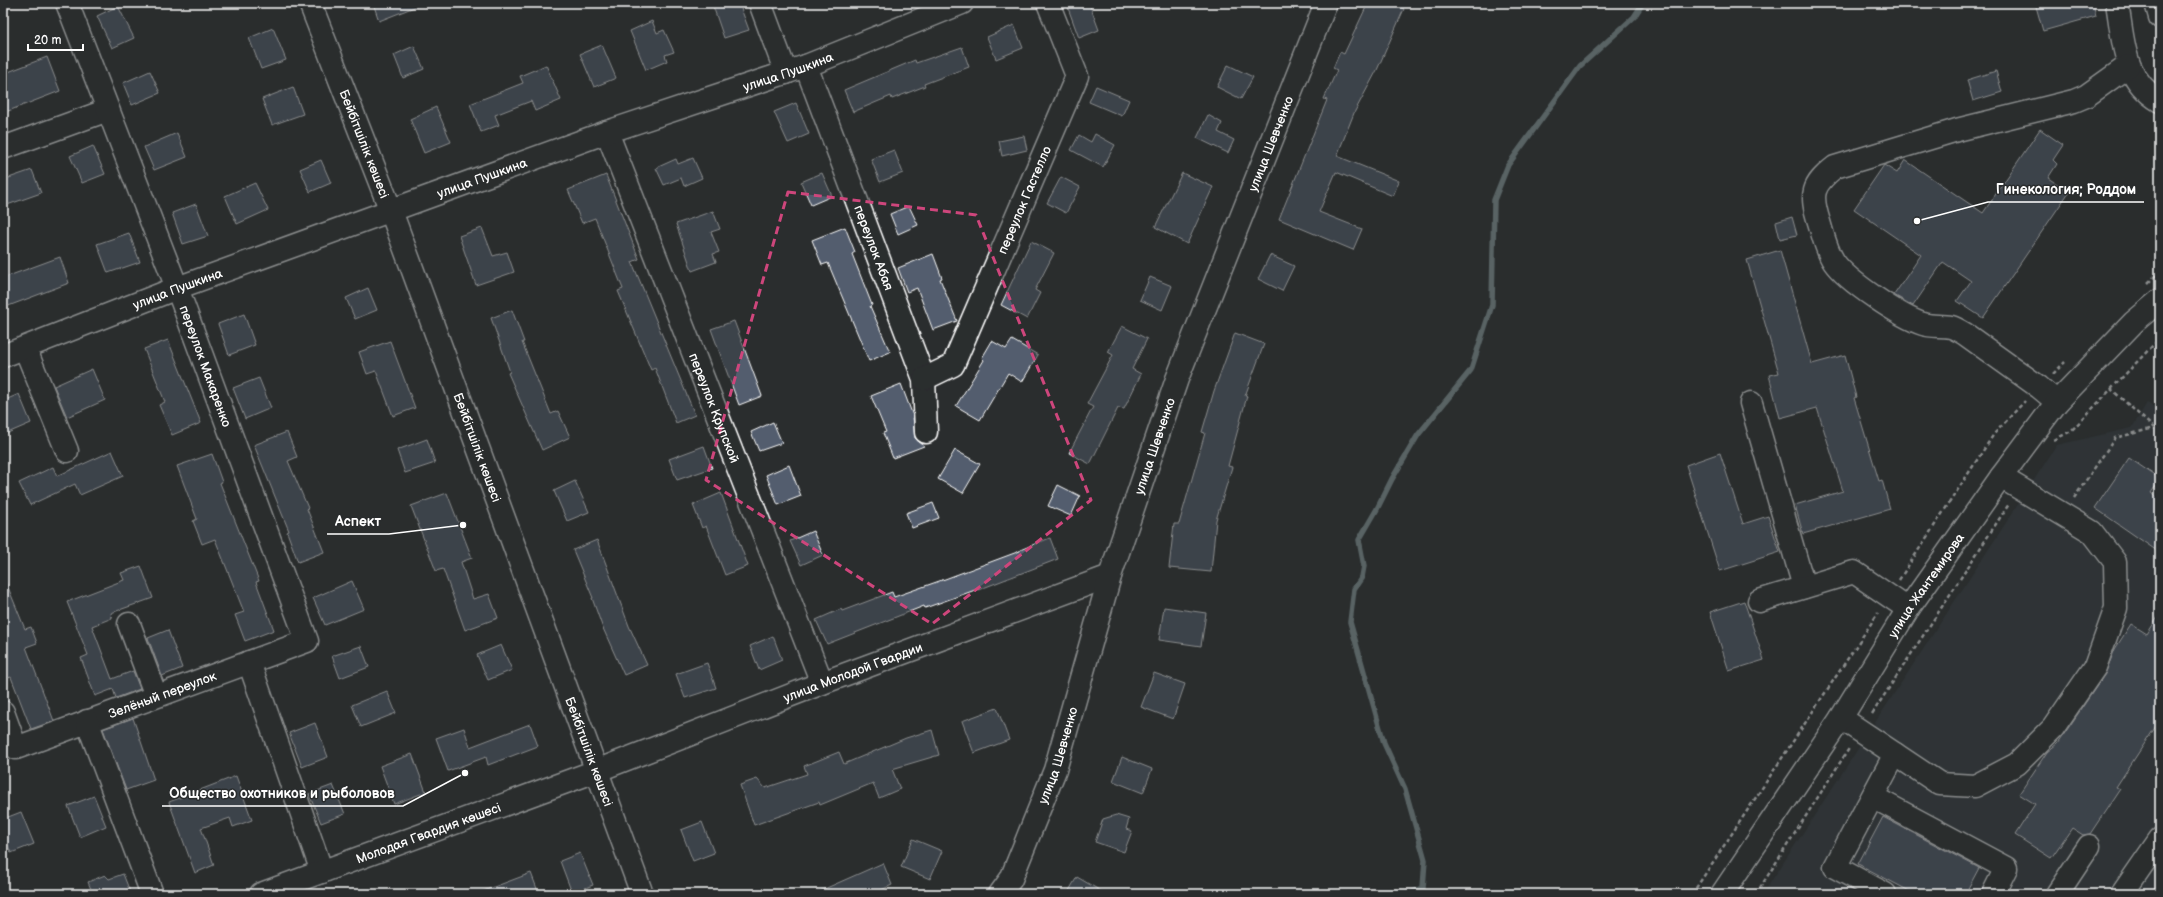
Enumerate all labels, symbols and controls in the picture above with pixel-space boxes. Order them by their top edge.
scale bar [28,26,83,52]
text: 20 m [34,33,61,48]
street label: улица Пушкина [741,49,836,95]
street label: Бейбітшілік көшесі [336,88,392,201]
street label: улица Шевченко [1245,94,1297,194]
street label: переулок Гастелло [995,143,1055,257]
street label: улица Пушкина [435,155,530,202]
callout: Гинекология; Роддом [1988,176,2144,202]
text: Гинекология; Роддом [1996,181,2136,198]
street label: переулок Абая [850,203,897,293]
street label: улица Пушкина [131,265,225,314]
street label: переулок Макаренко [176,303,235,430]
street label: переулок Крупской [685,351,742,465]
street label: Бейбітшілік көшесі [450,391,504,504]
street label: улица Шевченко [1131,396,1179,497]
callout: Аспект [327,508,389,534]
text: Аспект [334,513,381,530]
street label: улица Жантемирова [1885,530,1968,641]
street label: улица Молодой Гвардии [781,639,925,706]
street label: Зелёный переулок [106,668,219,722]
street label: Бейбітшілік көшесі [561,695,616,809]
street label: улица Шевченко [1035,705,1082,806]
callout: Общество охотников и рыболовов [162,780,403,806]
text: Общество охотников и рыболовов [169,785,395,802]
street label: Молодая Гвардия көшесі [354,800,503,867]

